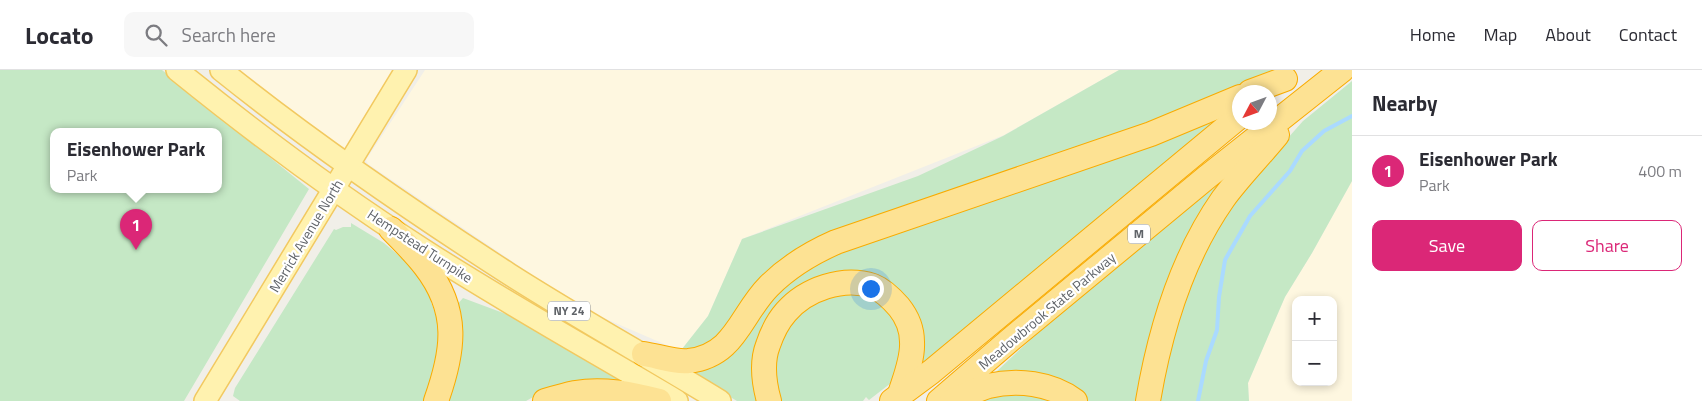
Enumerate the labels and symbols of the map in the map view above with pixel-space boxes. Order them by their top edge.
north arrow [1232,85,1277,130]
street label: Merrick Avenue North [264,175,348,296]
street label: Hempstead Turnpike [364,204,477,287]
pin: 1 [120,209,152,250]
road number: M [1128,224,1150,243]
street label: Meadowbrook State Parkway [974,247,1120,374]
your location [858,276,884,302]
road number: NY 24 [548,302,590,320]

